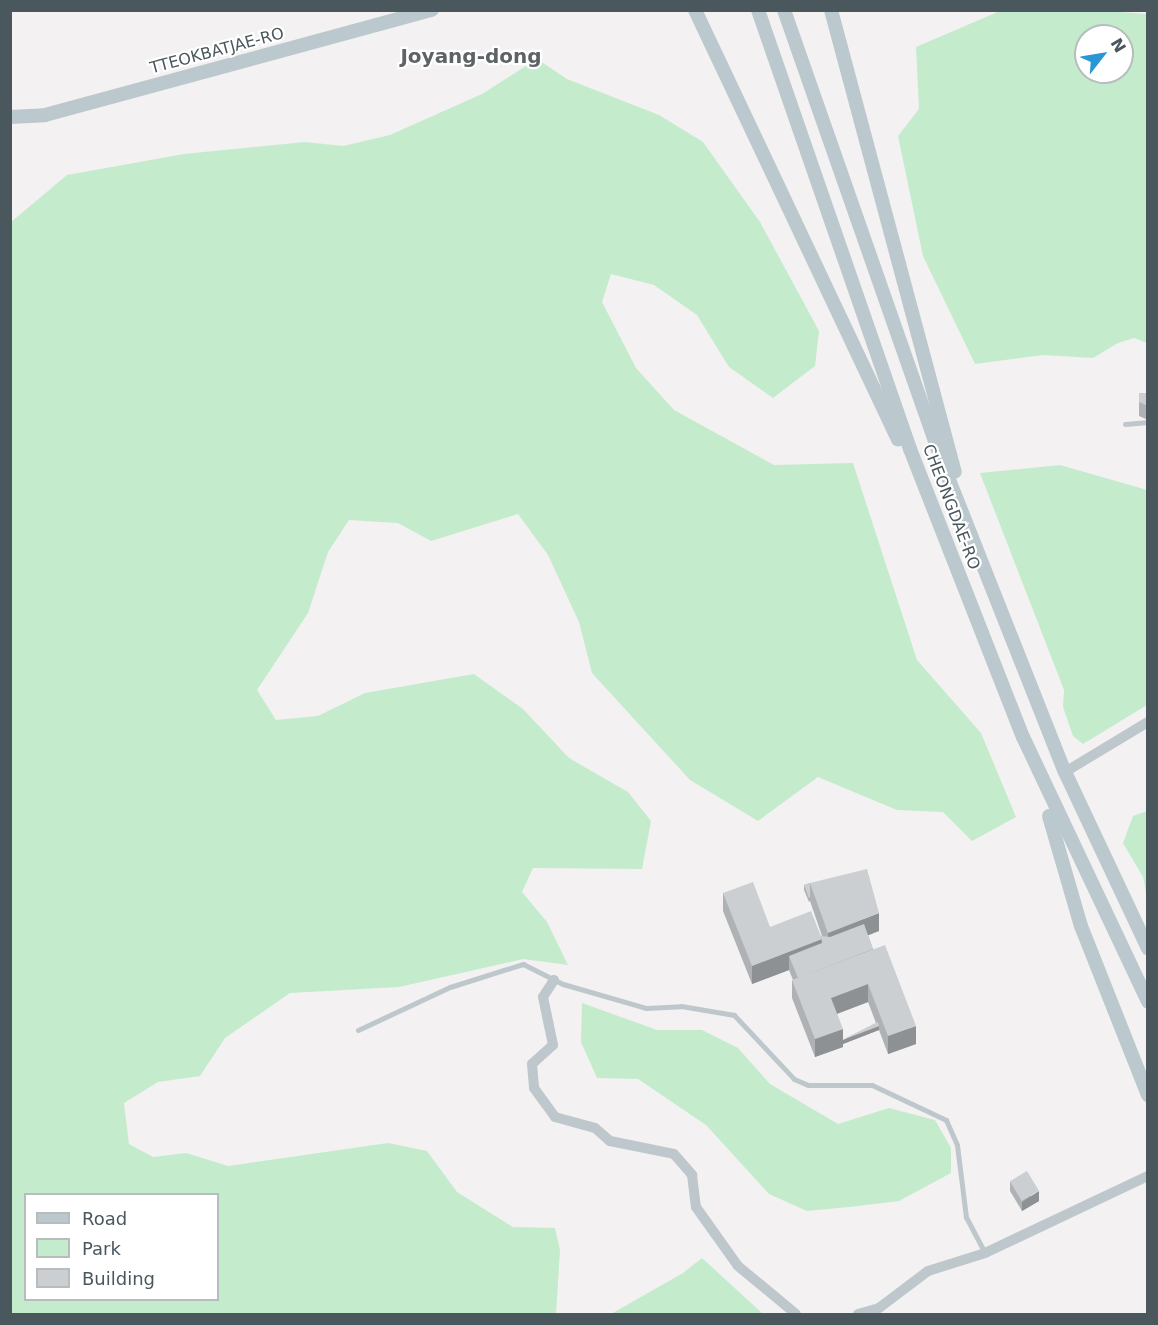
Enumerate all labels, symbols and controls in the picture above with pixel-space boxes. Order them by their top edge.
street label: TTEOKBATJAE-RO [148,24,286,78]
north arrow [1074,24,1134,84]
text: N [1107,35,1130,56]
district label: Joyang-dong [400,44,542,68]
street label: CHEONGDAE-RO [918,442,984,572]
legend [24,1193,219,1301]
text: Road [82,1208,127,1229]
text: Park [82,1238,121,1259]
text: Building [82,1268,155,1289]

